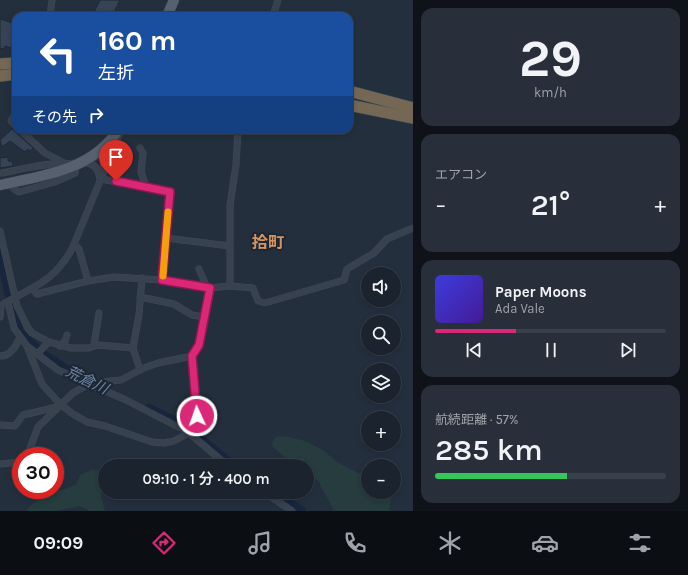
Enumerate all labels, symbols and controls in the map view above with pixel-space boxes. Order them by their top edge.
text: 160 m [98,24,176,57]
icon: left [32,28,84,80]
text: 29 [519,28,582,89]
text: 左折 [98,62,134,84]
text: km/h [534,85,567,100]
icon: right [85,104,107,126]
text: その先 [32,108,77,126]
pin [99,140,133,181]
icon: arrive [105,146,127,168]
text: エアコン [435,167,487,182]
text: 21° [531,187,570,223]
text: − [435,192,447,218]
text: + [654,192,666,218]
district label: 拾町 [252,233,284,252]
map controls [361,267,401,499]
button: sound [361,267,401,307]
text: Paper Moons [495,283,587,301]
text: Ada Vale [495,301,545,316]
button: search [361,315,401,355]
icon: previous [463,339,485,361]
icon: pause [540,339,562,361]
icon: next [617,339,639,361]
water label: 荒倉川 [63,362,113,399]
button: layers [361,363,401,403]
position arrow [176,395,218,437]
button: + [361,411,401,451]
text: 航続距離 · 57% [435,412,518,427]
text: 285 km [435,432,543,468]
speed limit sign: 30 [12,447,64,499]
button: − [361,459,401,499]
text: 09:10 · 1 分 · 400 m [142,470,270,488]
icon: directions [150,529,178,557]
icon: music [246,529,274,557]
icon: phone [341,529,369,557]
icon: climate [436,529,464,557]
icon: car [531,529,559,557]
icon: filters [626,529,654,557]
text: 09:09 [34,532,83,554]

